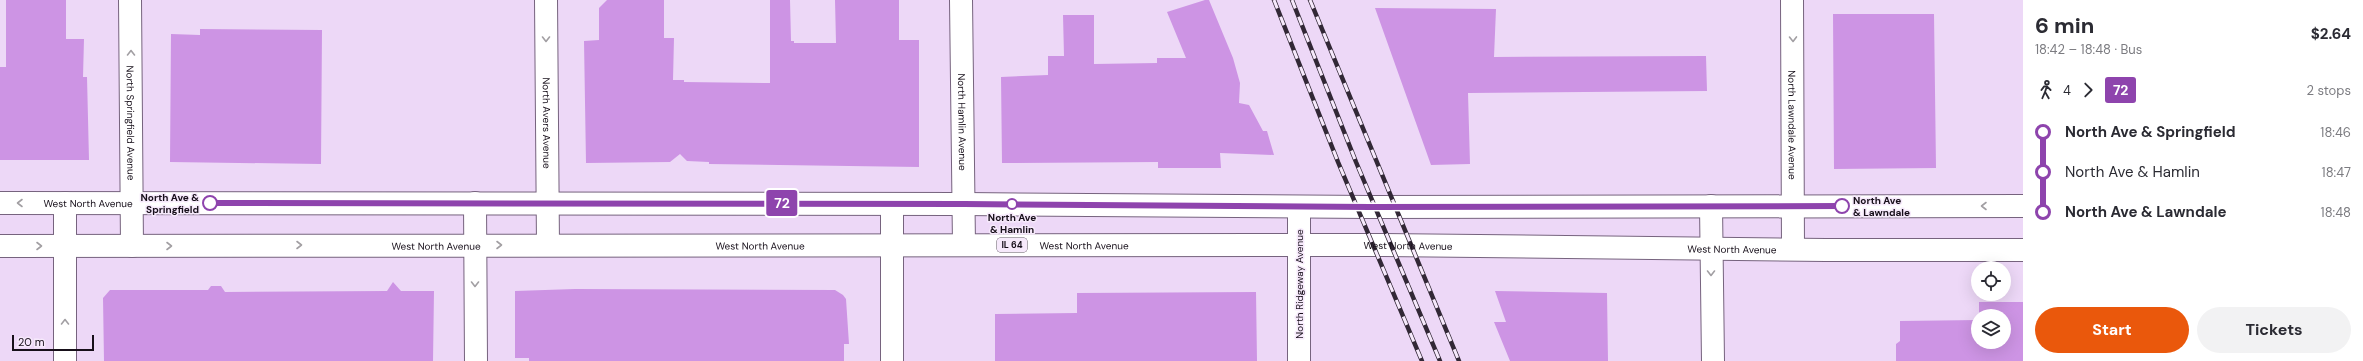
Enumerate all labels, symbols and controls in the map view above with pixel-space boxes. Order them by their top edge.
text: 6 min [2035,11,2094,40]
text: $2.64 [2311,24,2351,44]
one-way arrow [542,36,550,42]
one-way arrow [1789,36,1797,42]
text: 18:42 – 18:48 · Bus [2035,41,2142,58]
one-way arrow [127,50,135,56]
street label: North Springfield Avenue [124,65,138,181]
street label: North Lawndale Avenue [1786,70,1799,180]
street label: North Hamlin Avenue [955,73,970,171]
street label: North Avers Avenue [540,77,554,169]
icon: walk [2035,79,2057,101]
icon: forward [2077,79,2099,101]
text: 72 [2113,81,2128,99]
text: 4 [2063,82,2071,99]
text: 2 stops [2307,82,2351,99]
text: North Ave & Springfield [2065,122,2236,142]
text: 18:46 [2320,124,2351,141]
text: North Ave & Hamlin [2065,162,2200,182]
text: 18:47 [2322,164,2351,181]
line badge: 72 [764,190,800,216]
place label: North Ave & Springfield [141,191,199,216]
text: 72 [774,194,790,212]
place label: North Ave & Lawndale [1853,194,1910,219]
marker: North Ave & Springfield [202,195,218,211]
street label: West North Avenue [43,197,133,210]
marker: North Ave & Hamlin [1006,198,1018,210]
marker: North Ave & Lawndale [1834,198,1850,214]
one-way arrow [17,199,23,207]
one-way arrow [1981,202,1987,210]
text: North Ave & Lawndale [2065,202,2227,222]
text: 18:48 [2321,204,2351,221]
place label: North Ave & Hamlin [988,211,1036,236]
street label: North Ridgeway Avenue [1293,229,1306,339]
road number: IL 64 [997,238,1027,252]
street label: West North Avenue [1363,238,1453,252]
street label: West North Avenue [391,239,481,252]
street label: West North Avenue [715,239,805,252]
street label: West North Avenue [1039,239,1129,252]
one-way arrow [296,241,302,249]
one-way arrow [496,241,502,249]
one-way arrow [36,242,42,250]
one-way arrow [166,242,172,250]
street label: West North Avenue [1687,242,1777,256]
map controls [1971,261,2011,349]
button: locate [1971,261,2011,301]
one-way arrow [1707,270,1715,276]
one-way arrow [471,281,479,287]
button: Start [2035,307,2189,353]
button: Tickets [2197,307,2351,353]
button: layers [1971,309,2011,349]
one-way arrow [61,319,69,325]
scale bar [12,333,94,352]
text: 20 m [18,335,44,349]

